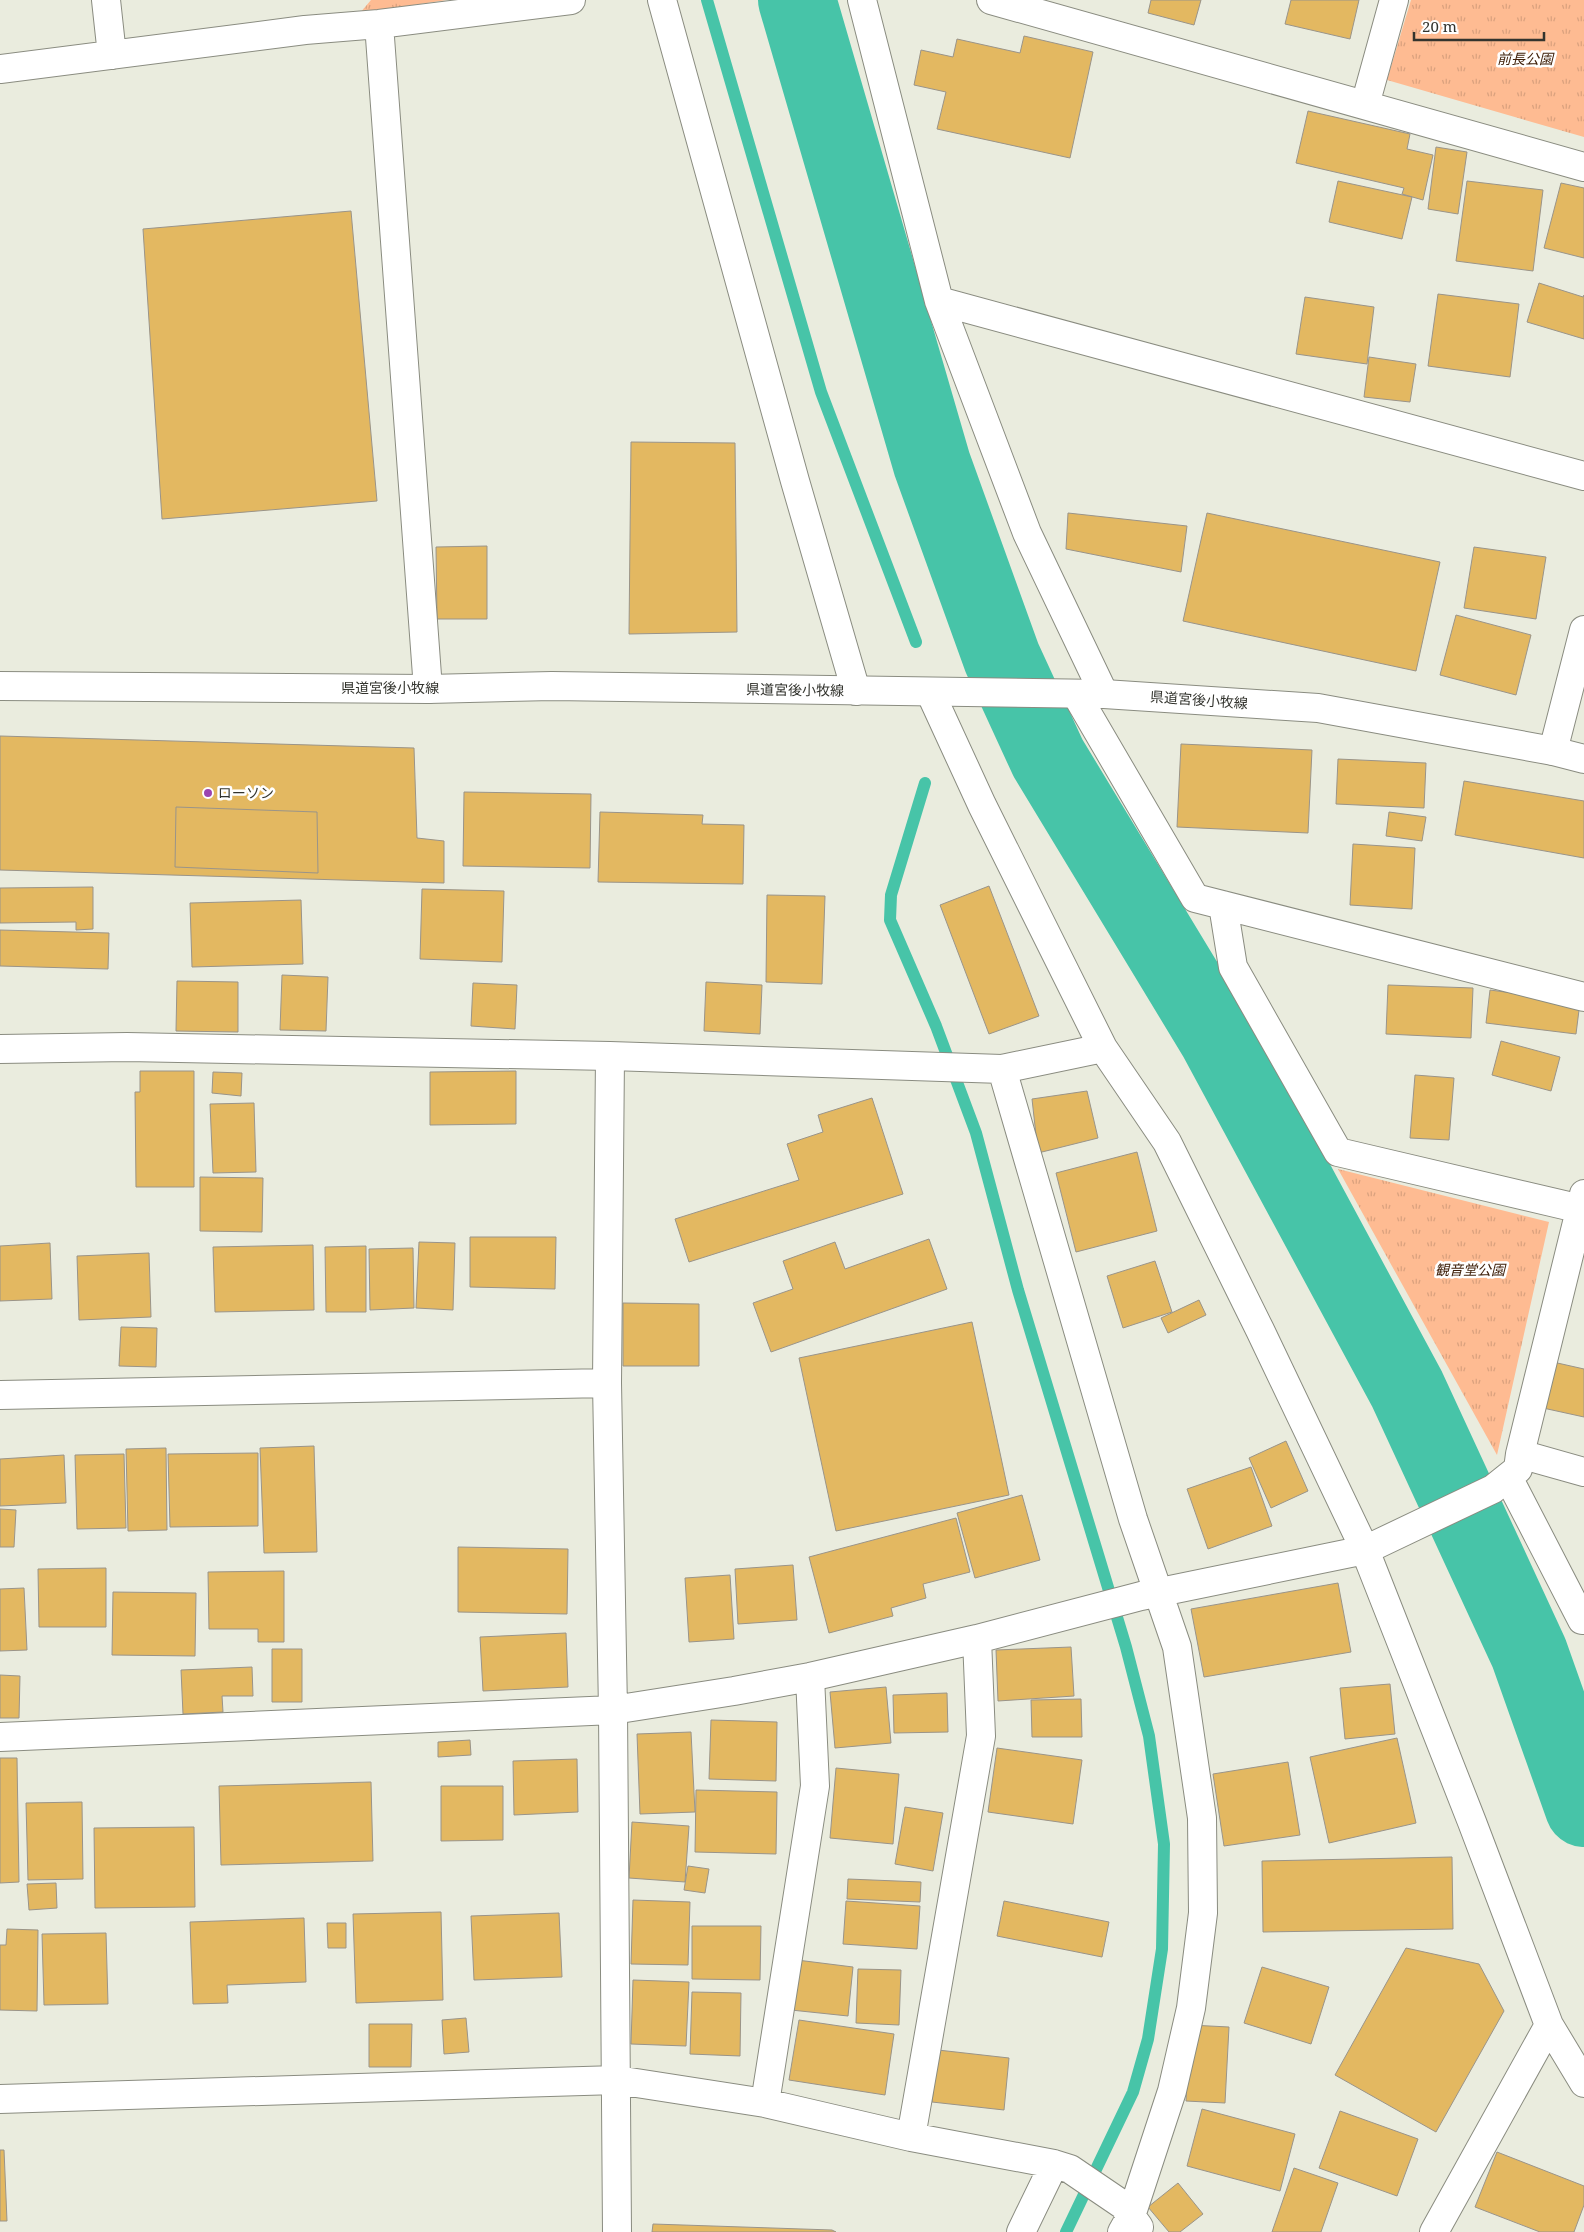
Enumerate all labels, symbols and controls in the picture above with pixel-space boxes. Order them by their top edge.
scale bar [1414,10,1544,42]
text: 20 m [1422,16,1457,36]
park label: 前長公園 [1497,49,1555,68]
street label: 県道宮後小牧線 [341,678,439,697]
street label: 県道宮後小牧線 [746,679,844,700]
street label: 県道宮後小牧線 [1149,687,1249,712]
place label: ローソン [218,783,274,802]
marker: ローソン [202,787,214,799]
park label: 観音堂公園 [1435,1260,1507,1279]

